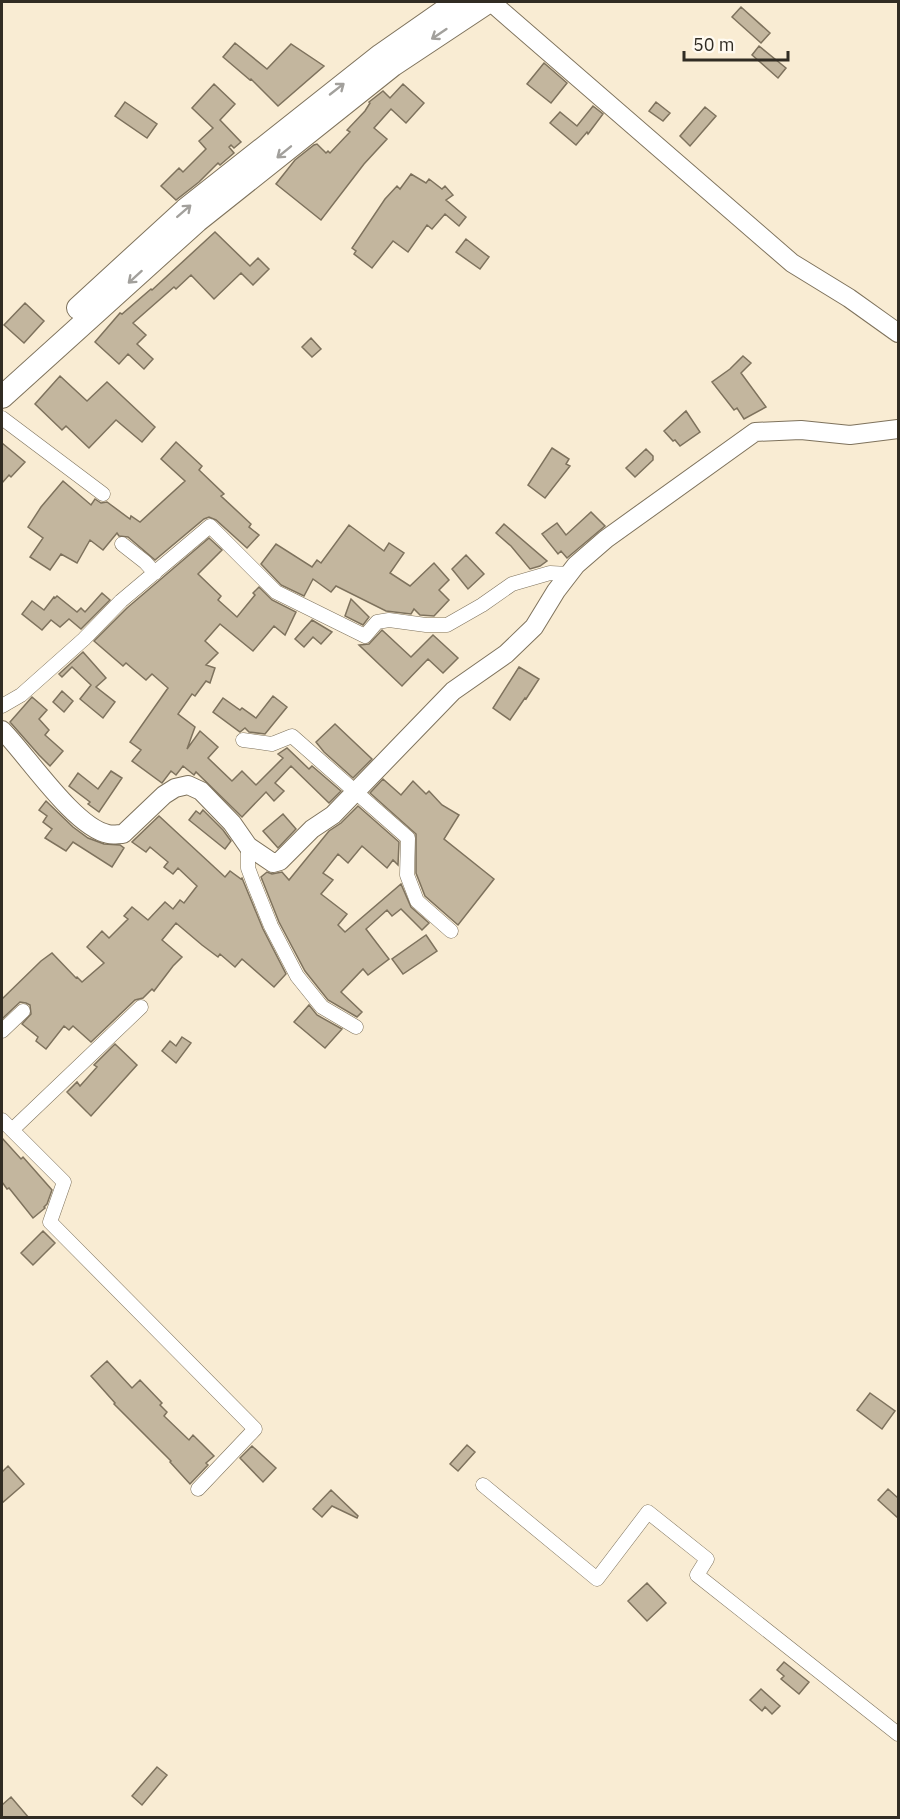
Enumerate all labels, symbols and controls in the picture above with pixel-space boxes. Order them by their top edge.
scale bar [684,24,788,62]
one-way arrow [431,28,448,40]
text: 50 m [693,33,735,56]
one-way arrow [329,83,345,96]
one-way arrow [276,145,292,158]
one-way arrow [176,204,192,217]
one-way arrow [128,270,143,284]

